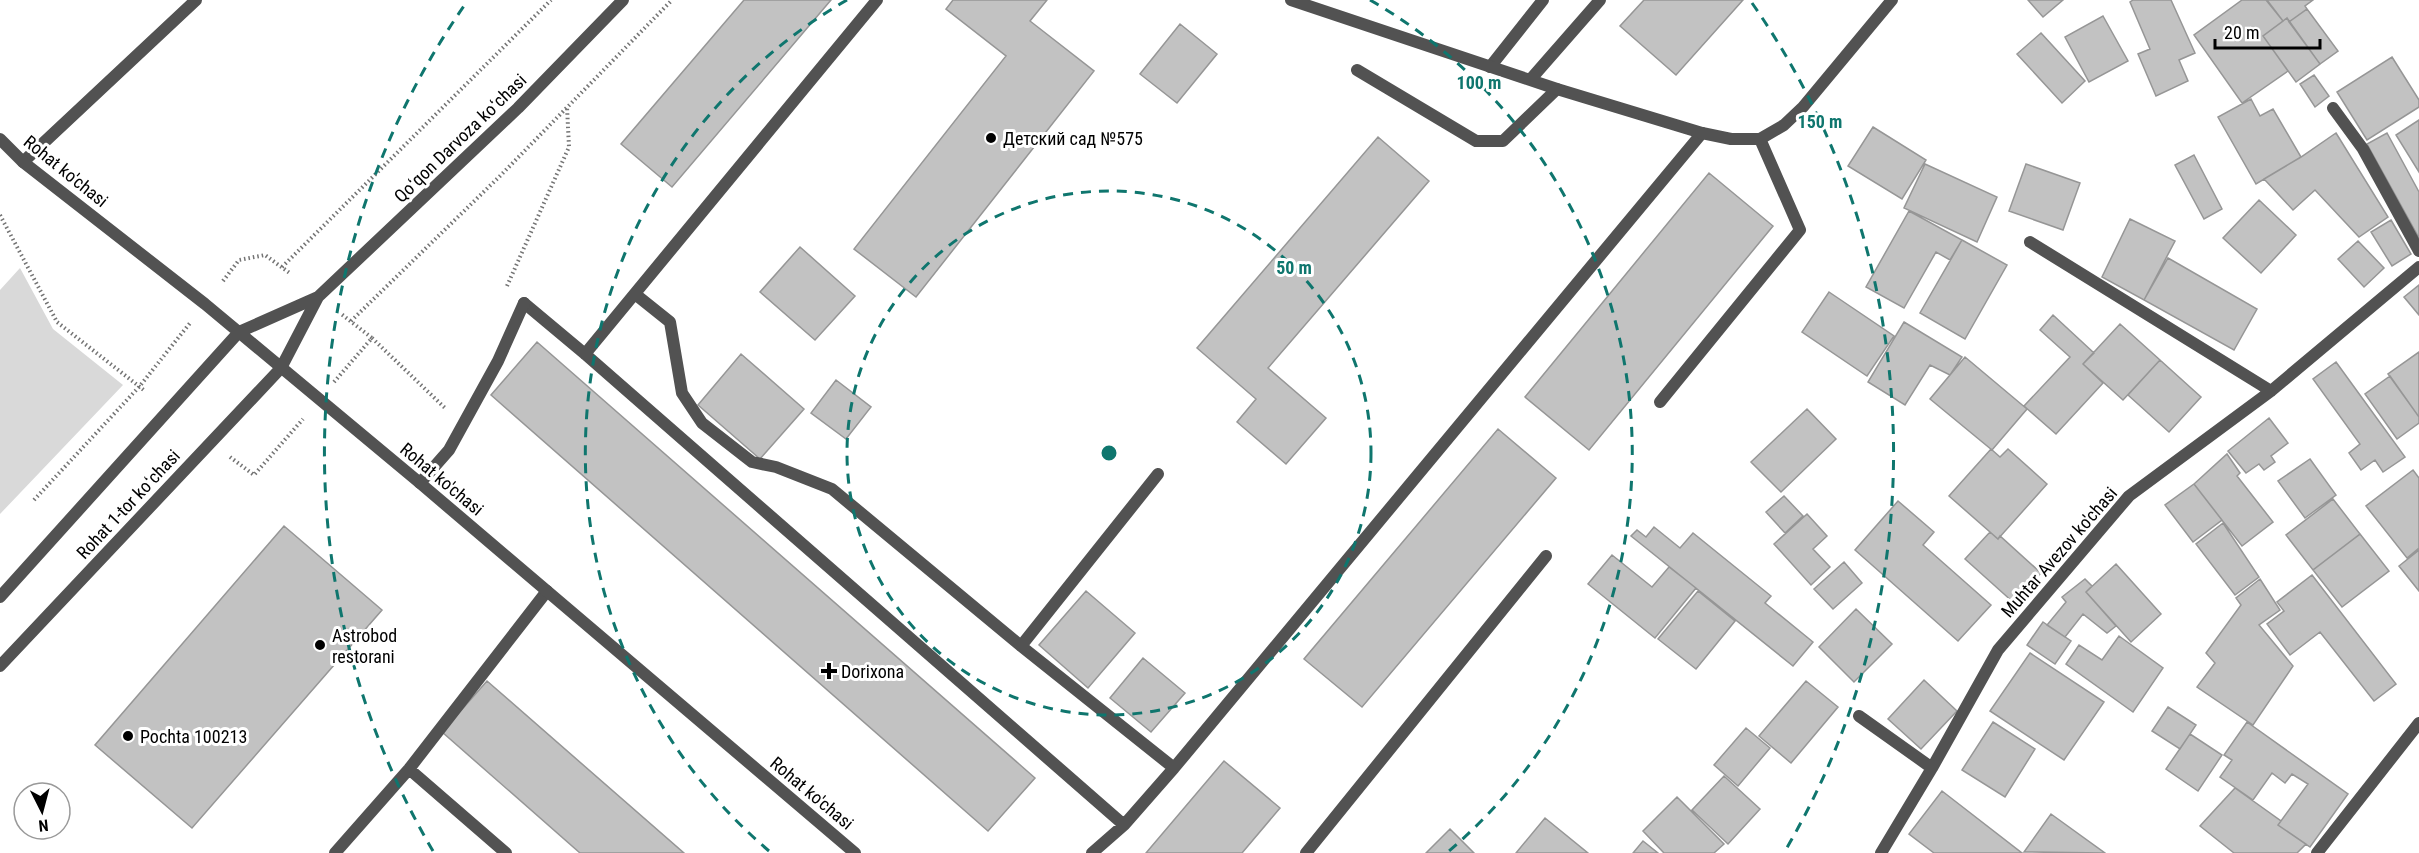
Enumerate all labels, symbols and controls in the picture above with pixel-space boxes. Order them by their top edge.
scale bar [2215,12,2320,50]
text: 20 m [2224,22,2259,43]
street label: Qoʻqon Darvoza koʻchasi [390,69,530,207]
text: 100 m [1457,72,1501,93]
text: 150 m [1798,111,1842,132]
place label: Детский сад №575 [1003,128,1143,149]
street label: Rohat ko'chasi [20,131,112,211]
marker: Детский сад №575 [984,131,998,145]
text: 50 m [1276,257,1312,278]
street label: Rohat ko'chasi [396,438,488,520]
centre of rings [1099,443,1119,463]
street label: Rohat 1-tor koʻchasi [72,445,184,563]
street label: Muhtar Avezov ko'chasi [1997,483,2121,621]
place label: Astrobod restorani [332,625,397,667]
marker: Astrobod restorani [313,638,327,652]
place label: Dorixona [841,661,904,682]
marker: Dorixona [822,664,836,678]
place label: Pochta 100213 [140,726,247,747]
marker: Pochta 100213 [121,729,135,743]
street label: Rohat ko'chasi [766,752,858,834]
north arrow [12,781,72,841]
text: N [38,815,49,835]

